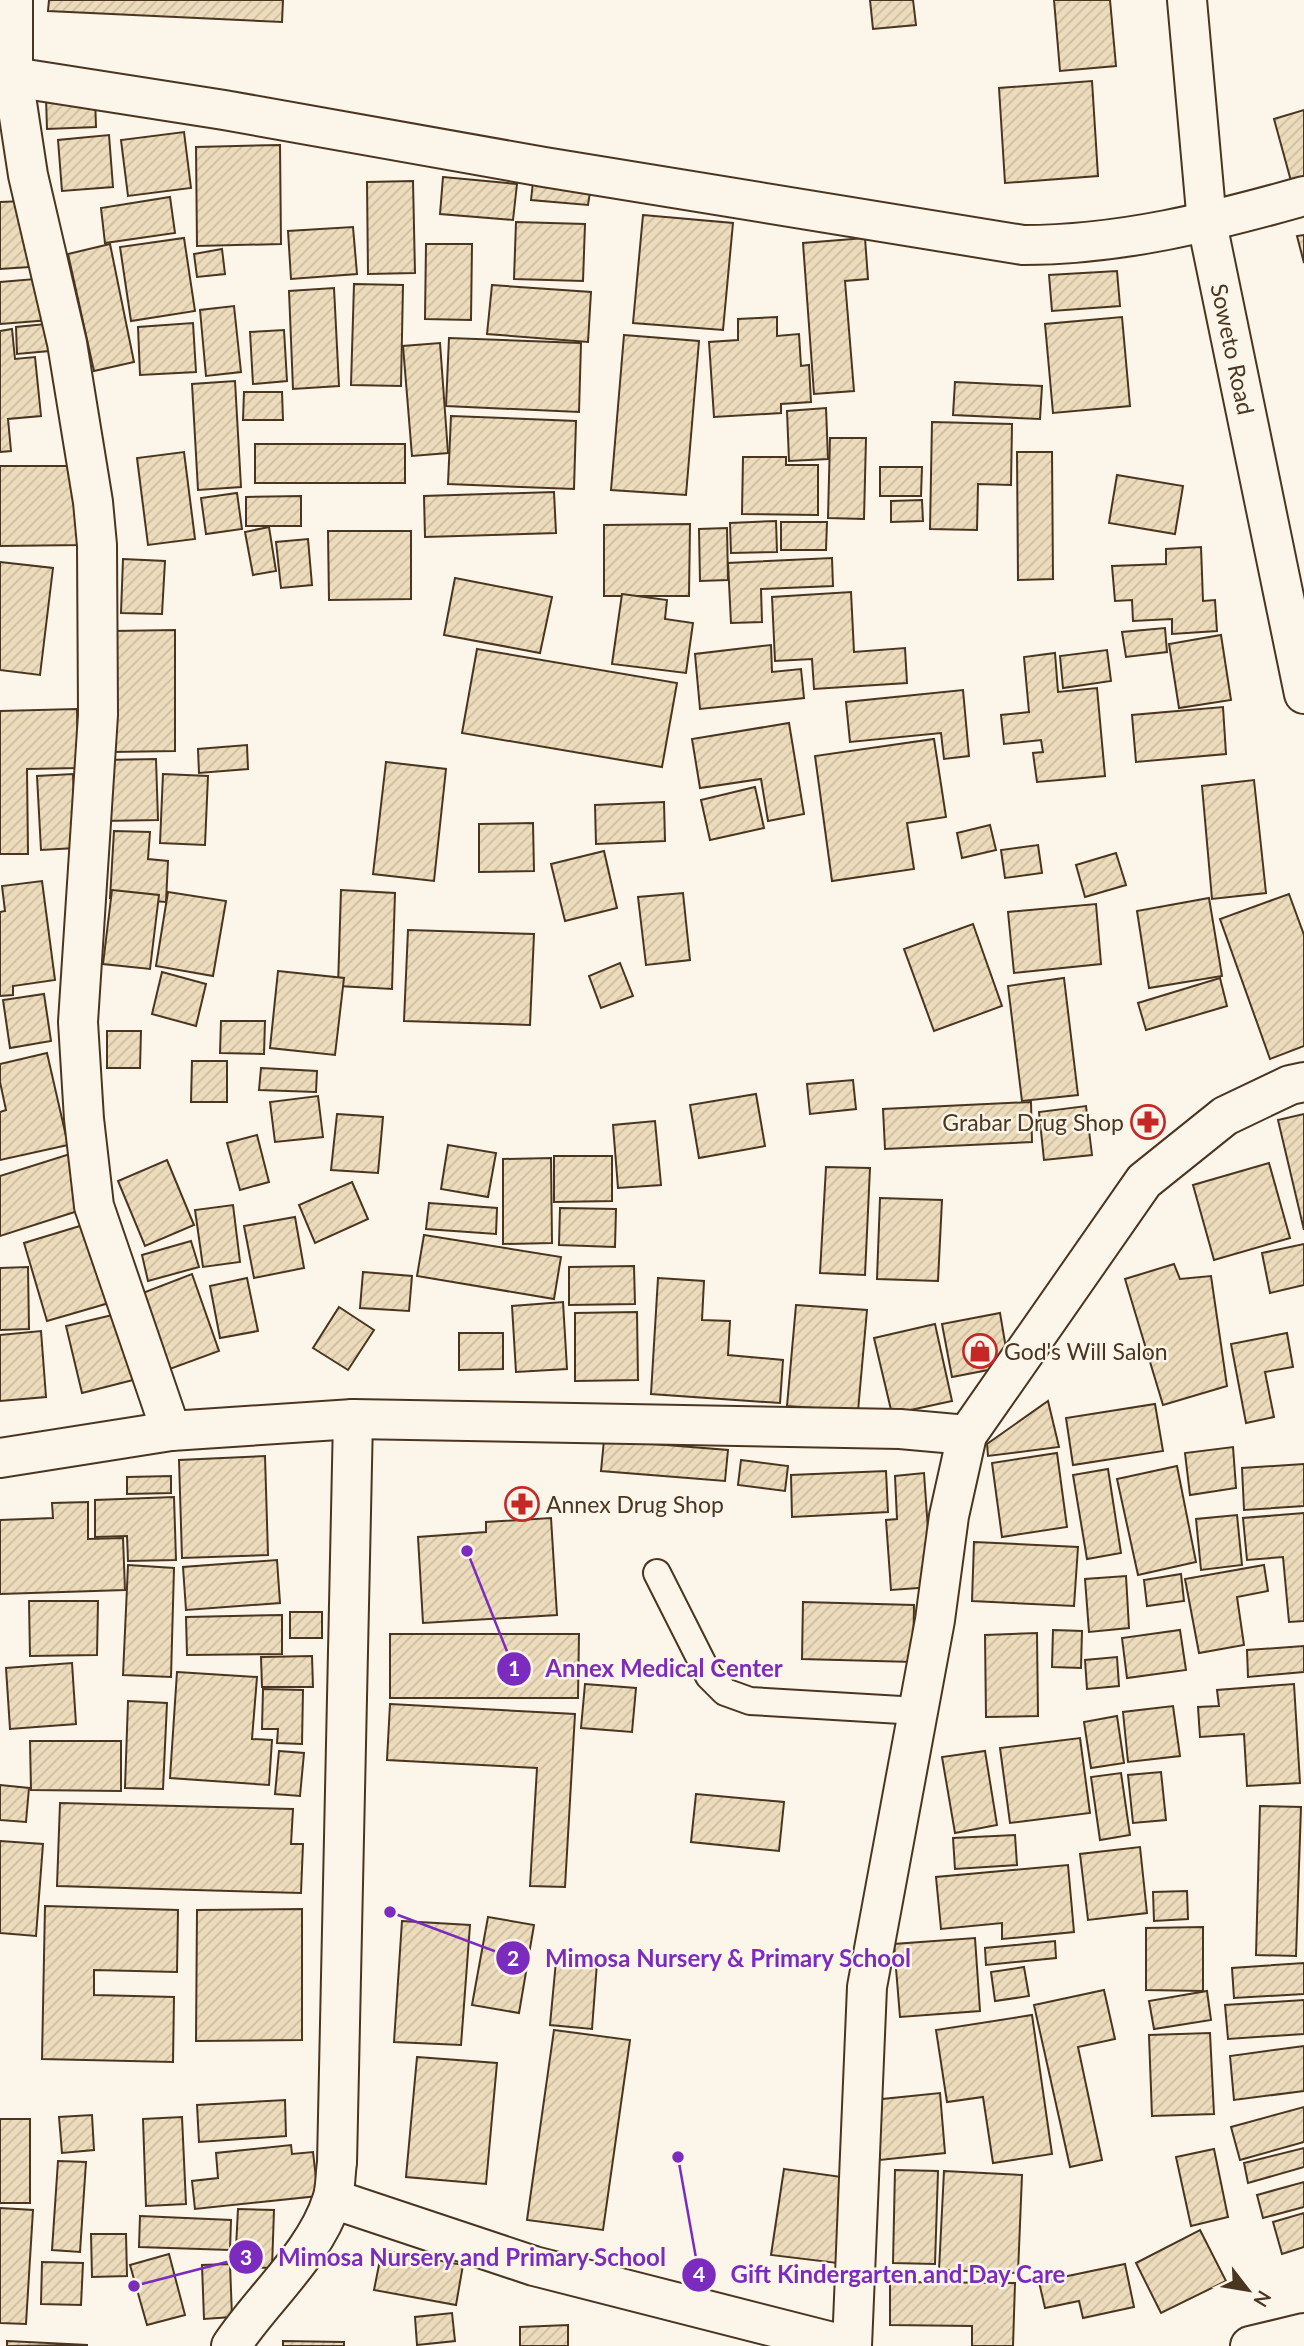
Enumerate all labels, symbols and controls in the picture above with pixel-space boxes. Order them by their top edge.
street label: Soweto Road [1205,281,1261,417]
pharmacy icon: Grabar Drug Shop [1129,1103,1167,1141]
place label: Grabar Drug Shop [942,1108,1124,1136]
shop icon: God's Will Salon [961,1332,999,1370]
place label: God's Will Salon [1004,1337,1168,1365]
pharmacy icon: Annex Drug Shop [503,1485,541,1523]
place label: Annex Drug Shop [546,1490,724,1518]
callout: Annex Medical Center [496,1646,797,1691]
text: Annex Medical Center [544,1653,783,1682]
text: 1 [508,1655,520,1680]
callout: Mimosa Nursery & Primary School [496,1936,926,1981]
text: Mimosa Nursery & Primary School [545,1943,911,1972]
text: 2 [507,1945,519,1970]
callout: Mimosa Nursery and Primary School [229,2235,681,2280]
text: Mimosa Nursery and Primary School [278,2242,666,2271]
text: 3 [240,2244,252,2269]
callout: Gift Kindergarten and Day Care [681,2253,1079,2298]
north arrow [1213,2255,1283,2325]
text: Gift Kindergarten and Day Care [731,2259,1066,2288]
text: 4 [693,2261,705,2286]
text: N [1249,2287,1277,2311]

